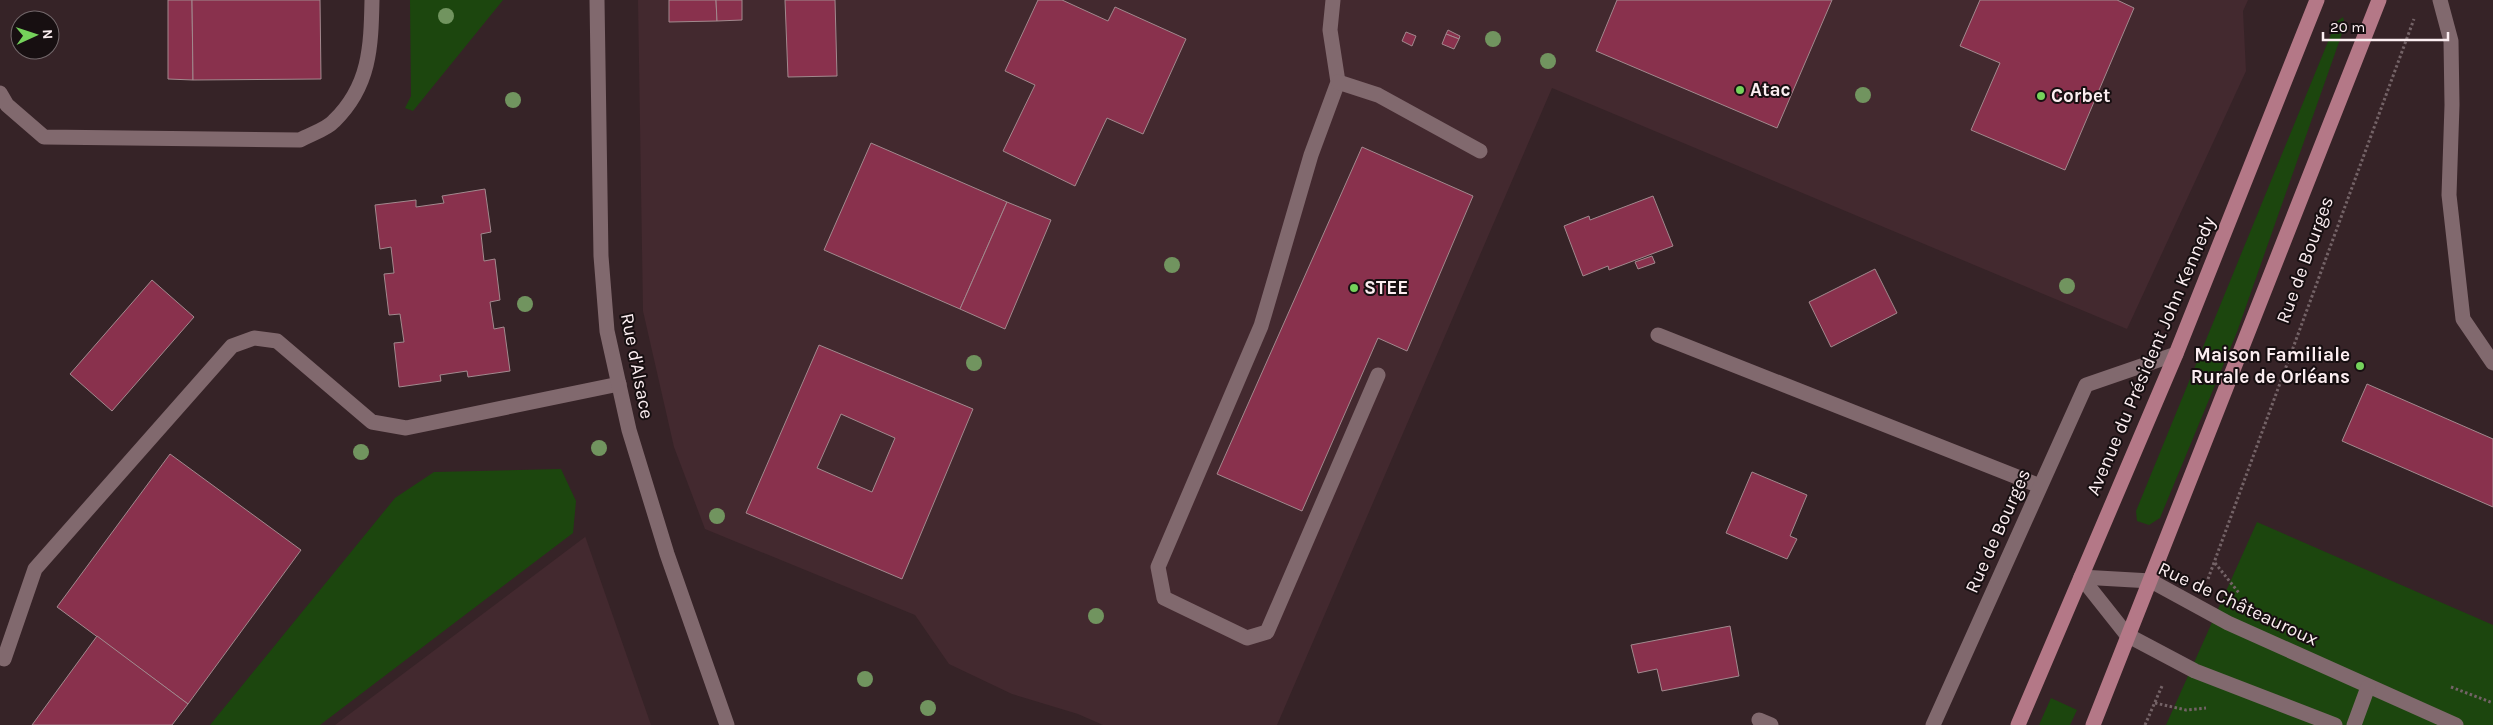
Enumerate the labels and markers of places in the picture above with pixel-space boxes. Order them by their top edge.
place label: Atac [1750,79,1791,101]
marker: Atac [1734,84,1746,96]
place label: Corbet [2051,85,2110,107]
marker: Corbet [2035,90,2047,102]
place label: STEE [1364,277,1409,299]
marker: STEE [1348,282,1360,294]
place label: Maison Familiale Rurale de Orléans [2191,344,2350,388]
marker: Maison Familiale Rurale de Orléans [2354,360,2366,372]

